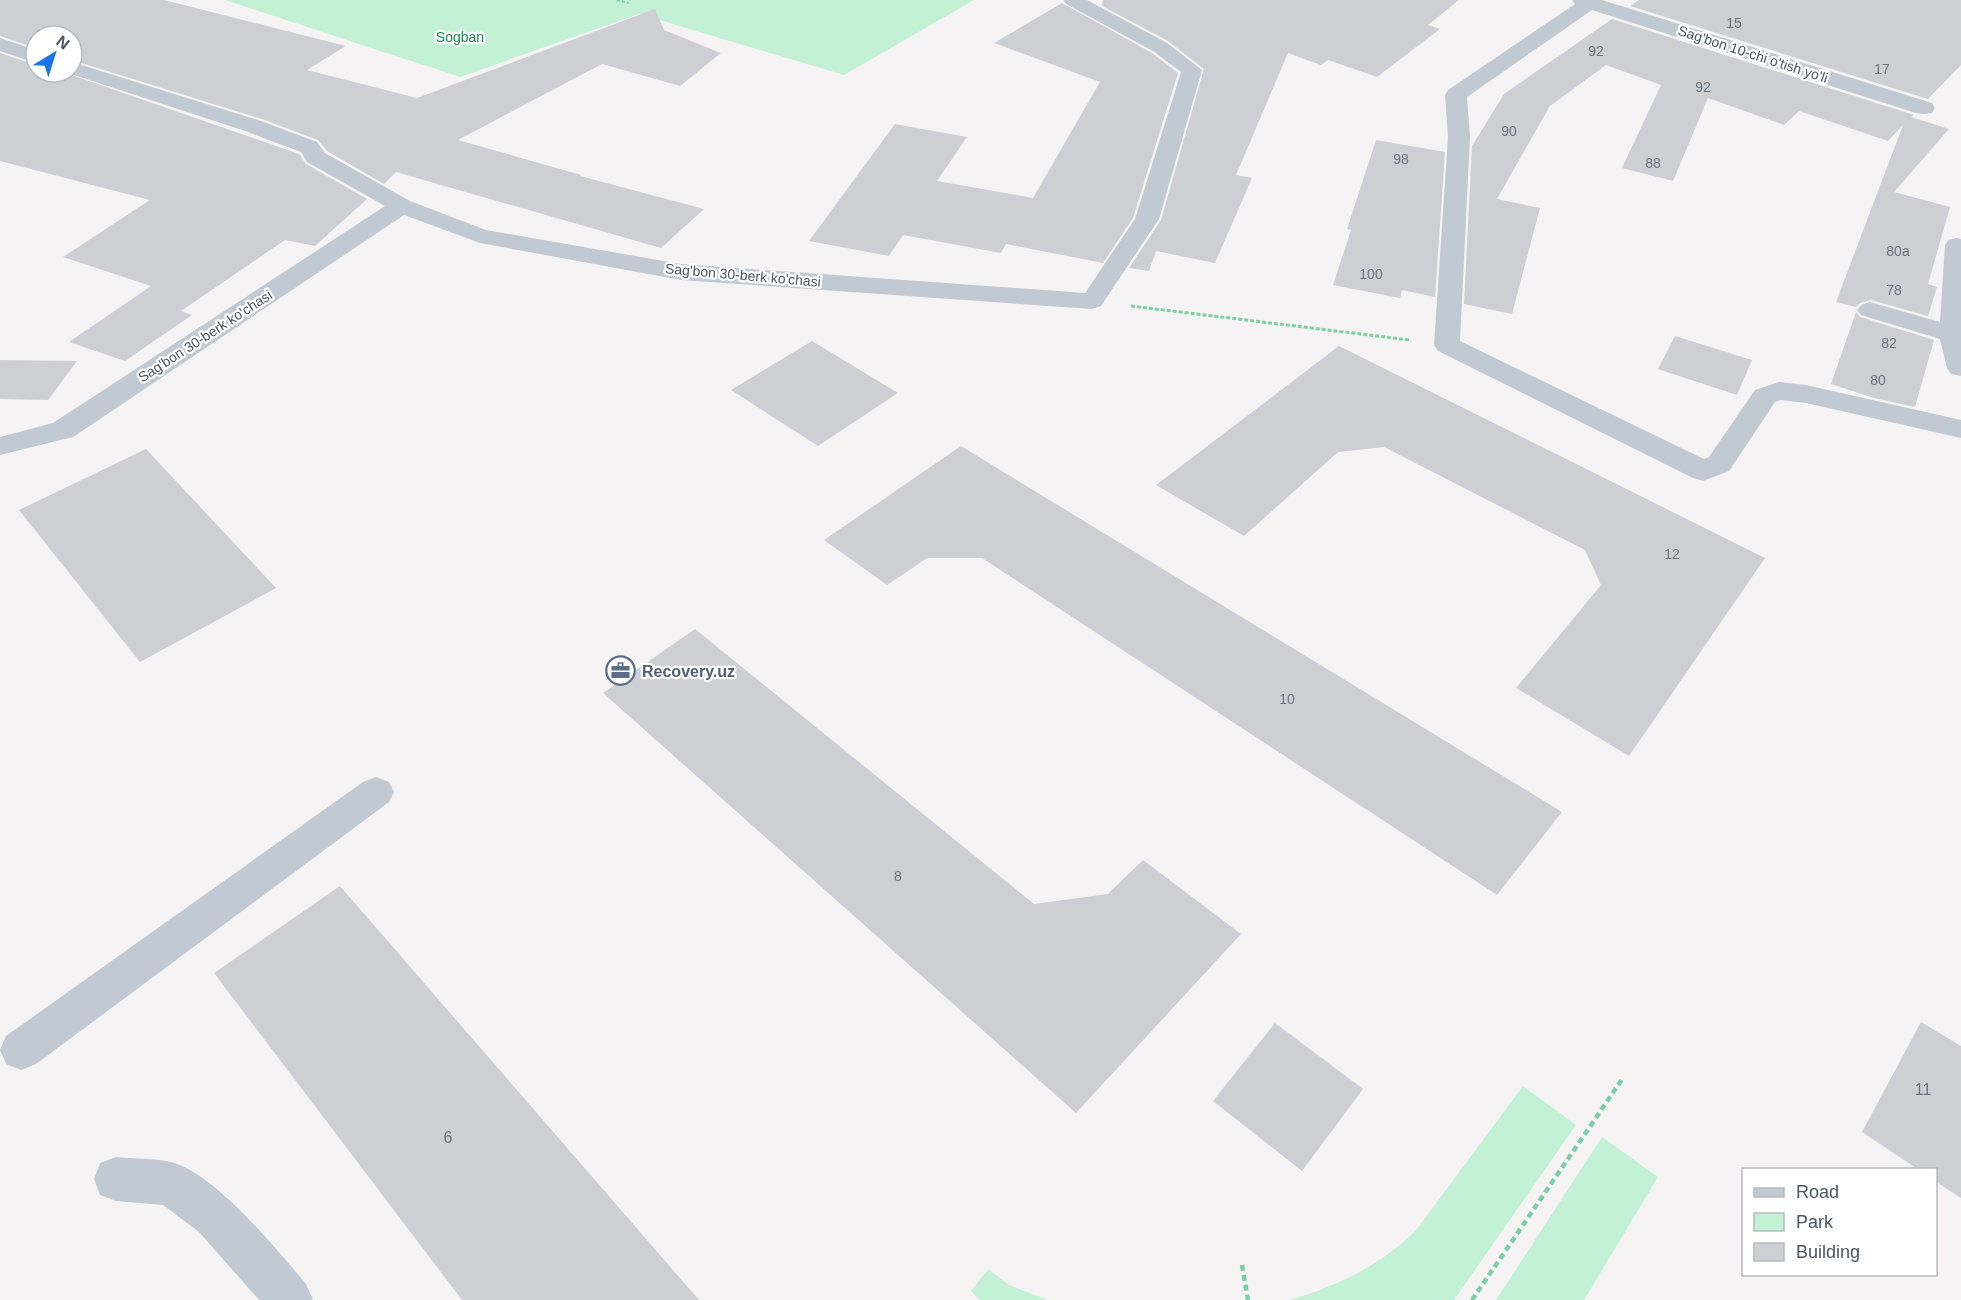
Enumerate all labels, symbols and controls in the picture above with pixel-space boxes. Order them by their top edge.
house number: 15 [1726,15,1742,31]
street label: Sag'bon 10-chi o'tish yo'li [1676,22,1830,86]
north arrow [24,24,84,84]
park label: Sogban [436,29,484,45]
text: N [53,32,73,53]
house number: 92 [1588,43,1604,59]
house number: 17 [1874,61,1890,77]
house number: 92 [1695,79,1711,95]
house number: 90 [1501,123,1517,139]
house number: 98 [1393,151,1409,167]
house number: 88 [1645,155,1661,171]
house number: 80a [1886,243,1910,259]
street label: Sag'bon 30-berk ko'chasi [664,260,822,290]
house number: 100 [1359,266,1383,282]
house number: 78 [1886,282,1902,298]
street label: Sag'bon 30-berk ko'chasi [135,287,275,385]
house number: 82 [1881,335,1897,351]
house number: 80 [1870,372,1886,388]
house number: 12 [1664,546,1680,562]
office icon: Recovery.uz [605,655,637,687]
place label: Recovery.uz [642,663,735,680]
house number: 10 [1279,691,1295,707]
house number: 8 [894,868,902,884]
house number: 11 [1915,1081,1931,1098]
house number: 6 [444,1129,453,1146]
legend [1742,1168,1937,1276]
text: Road [1796,1182,1839,1202]
text: Park [1796,1212,1834,1232]
text: Building [1796,1242,1860,1262]

